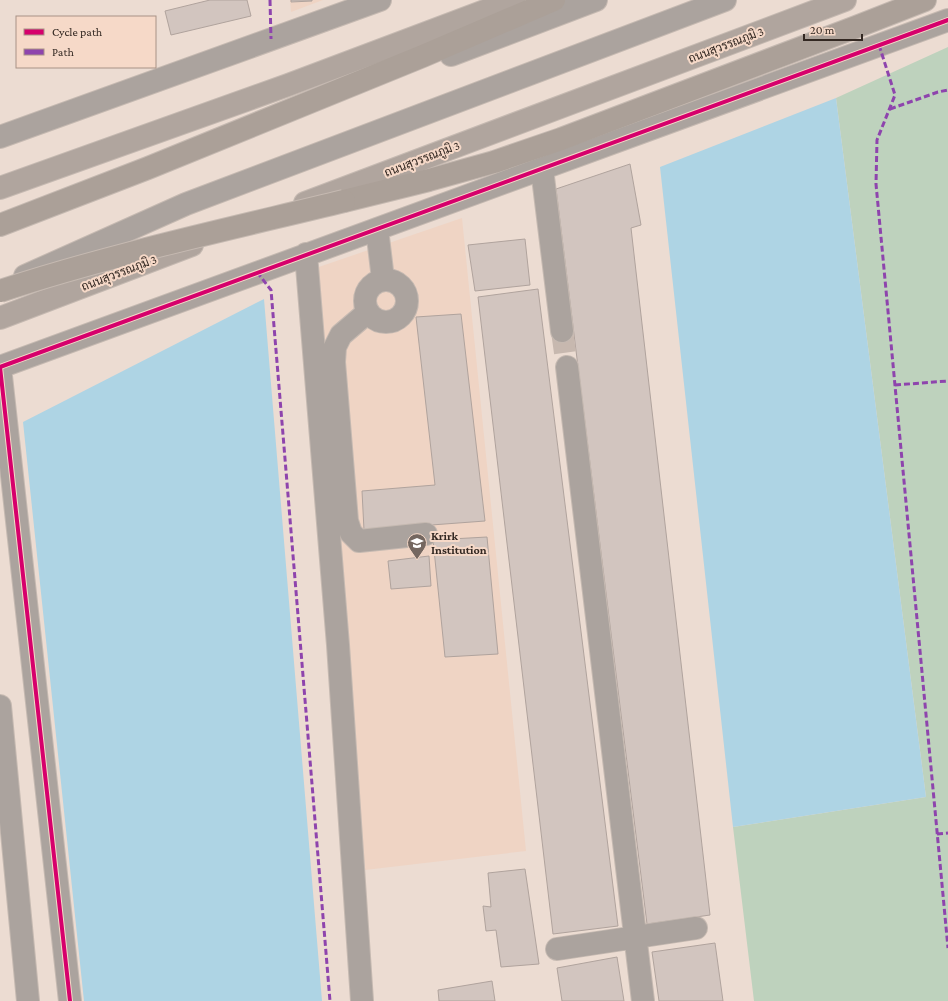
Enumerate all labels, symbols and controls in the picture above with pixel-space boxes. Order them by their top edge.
legend [16,16,156,68]
scale bar [804,16,862,42]
text: 20 m [810,23,835,37]
street label: ถนนสุวรรณภูมิ 3 [686,24,767,68]
text: Cycle path [52,25,103,39]
text: Path [52,45,74,59]
street label: ถนนสุวรรณภูมิ 3 [382,138,463,182]
street label: ถนนสุวรรณภูมิ 3 [79,252,160,296]
place label: Krirk Institution [431,529,487,557]
school or university icon: Krirk Institution [406,532,428,560]

